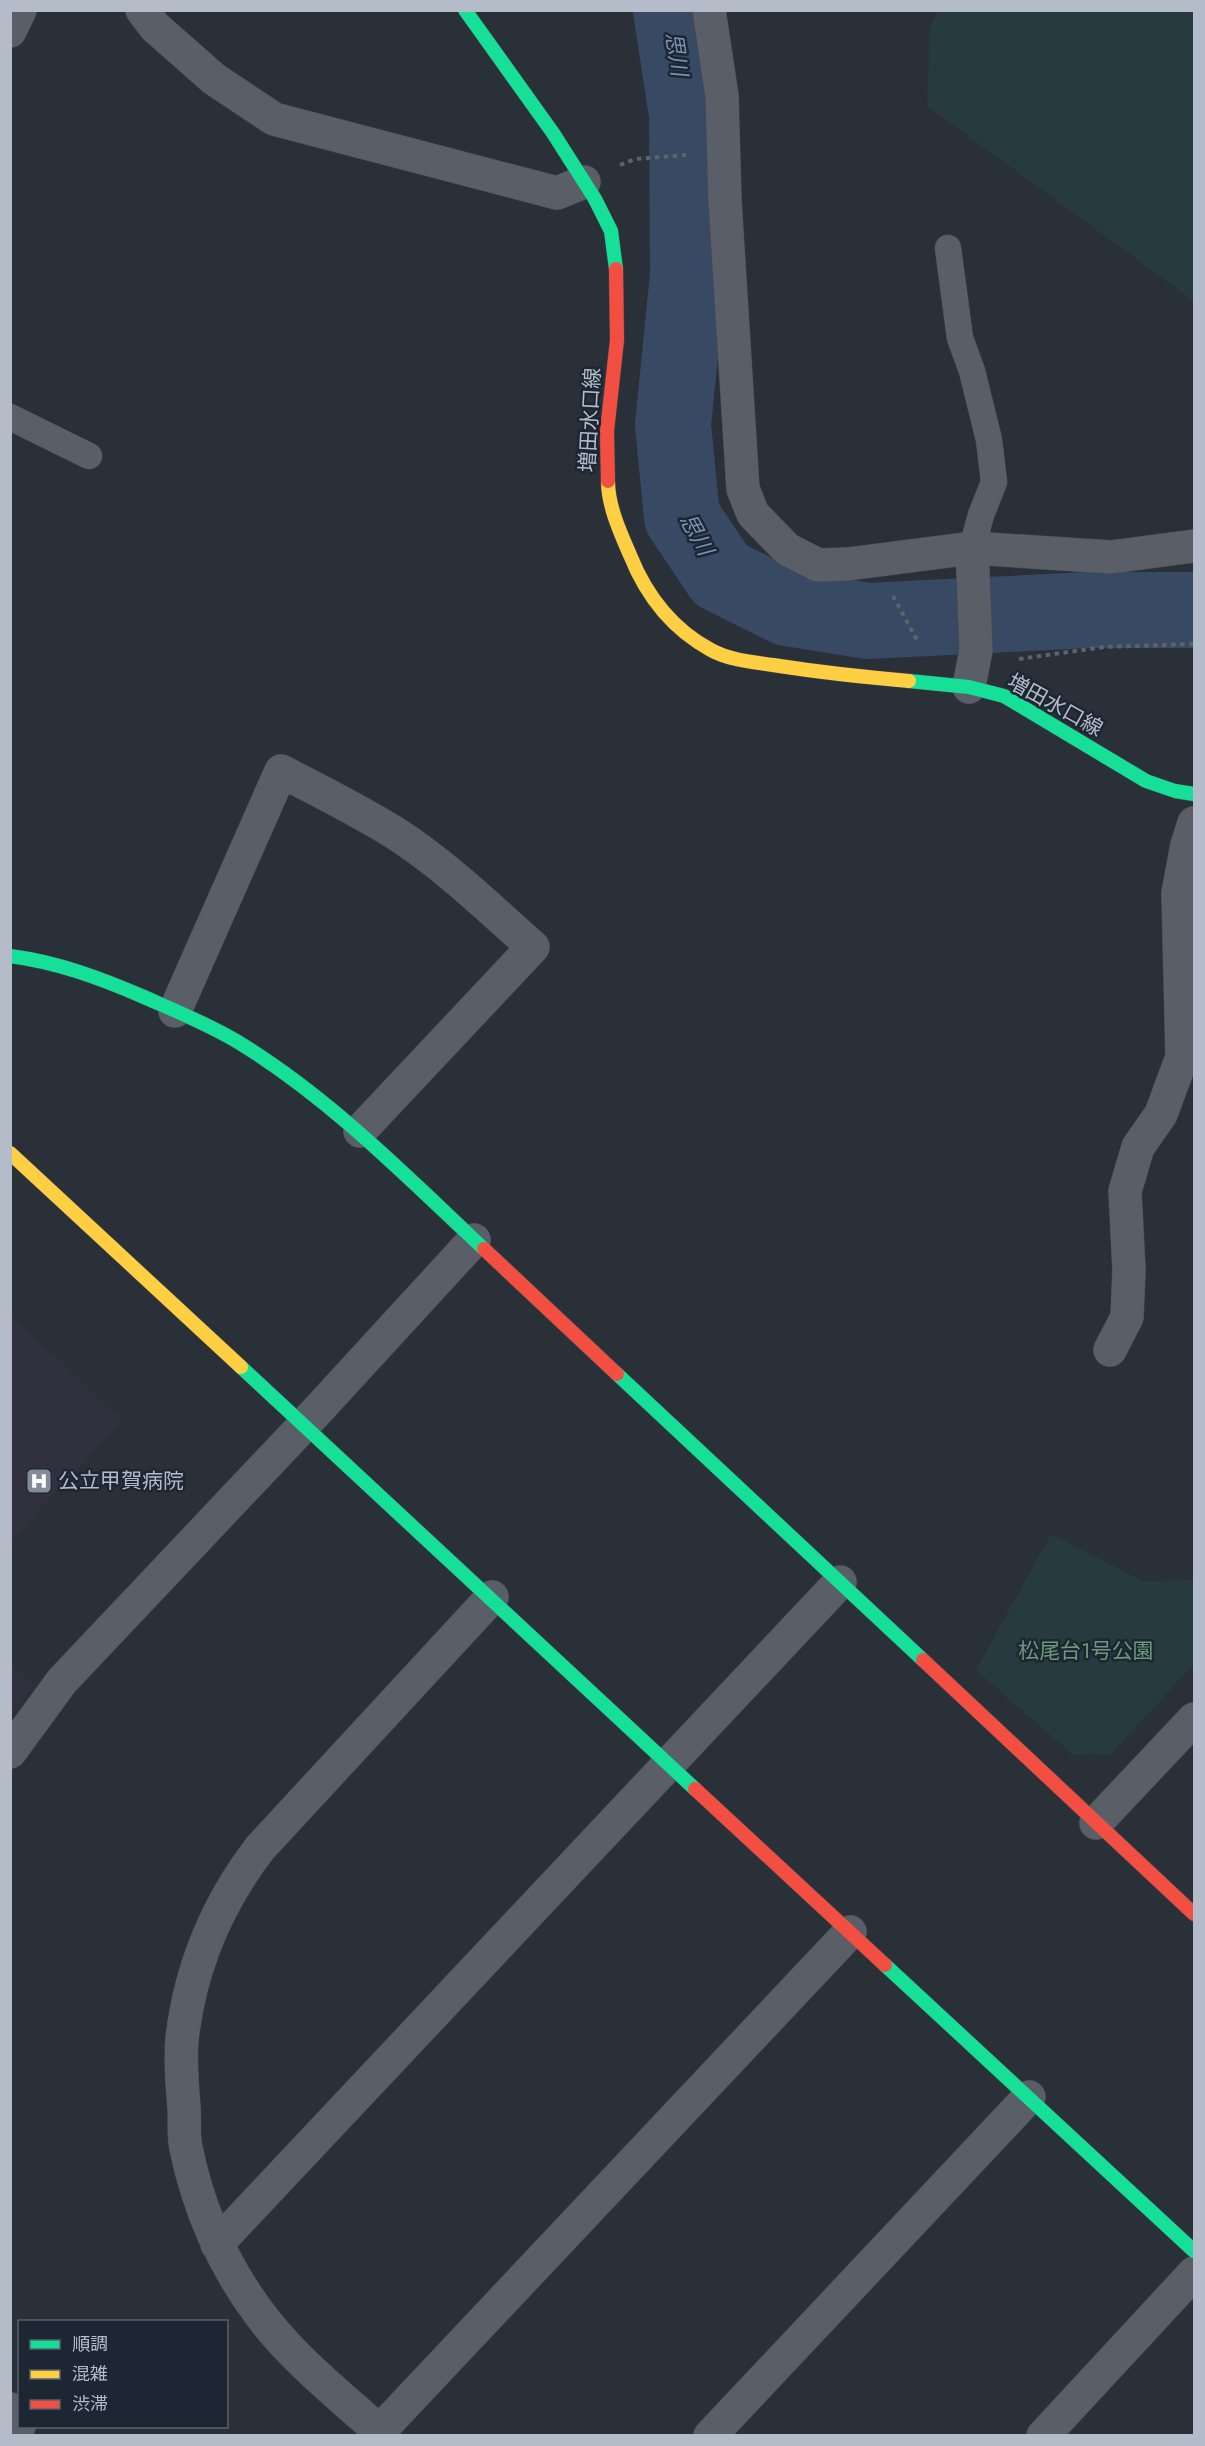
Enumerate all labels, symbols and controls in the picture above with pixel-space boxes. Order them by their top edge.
water label: 思川 [658,30,697,80]
street label: 増田水口線 [572,367,608,473]
water label: 思川 [672,507,723,563]
street label: 増田水口線 [1002,666,1108,744]
hospital icon: 公立甲賀病院 [24,1466,54,1496]
place label: 公立甲賀病院 [58,1466,184,1496]
park label: 松尾台1号公園 [1018,1636,1154,1666]
legend [18,2320,228,2428]
text: 順調 [72,2331,108,2357]
text: 混雑 [72,2361,108,2387]
text: 渋滞 [72,2391,108,2417]

